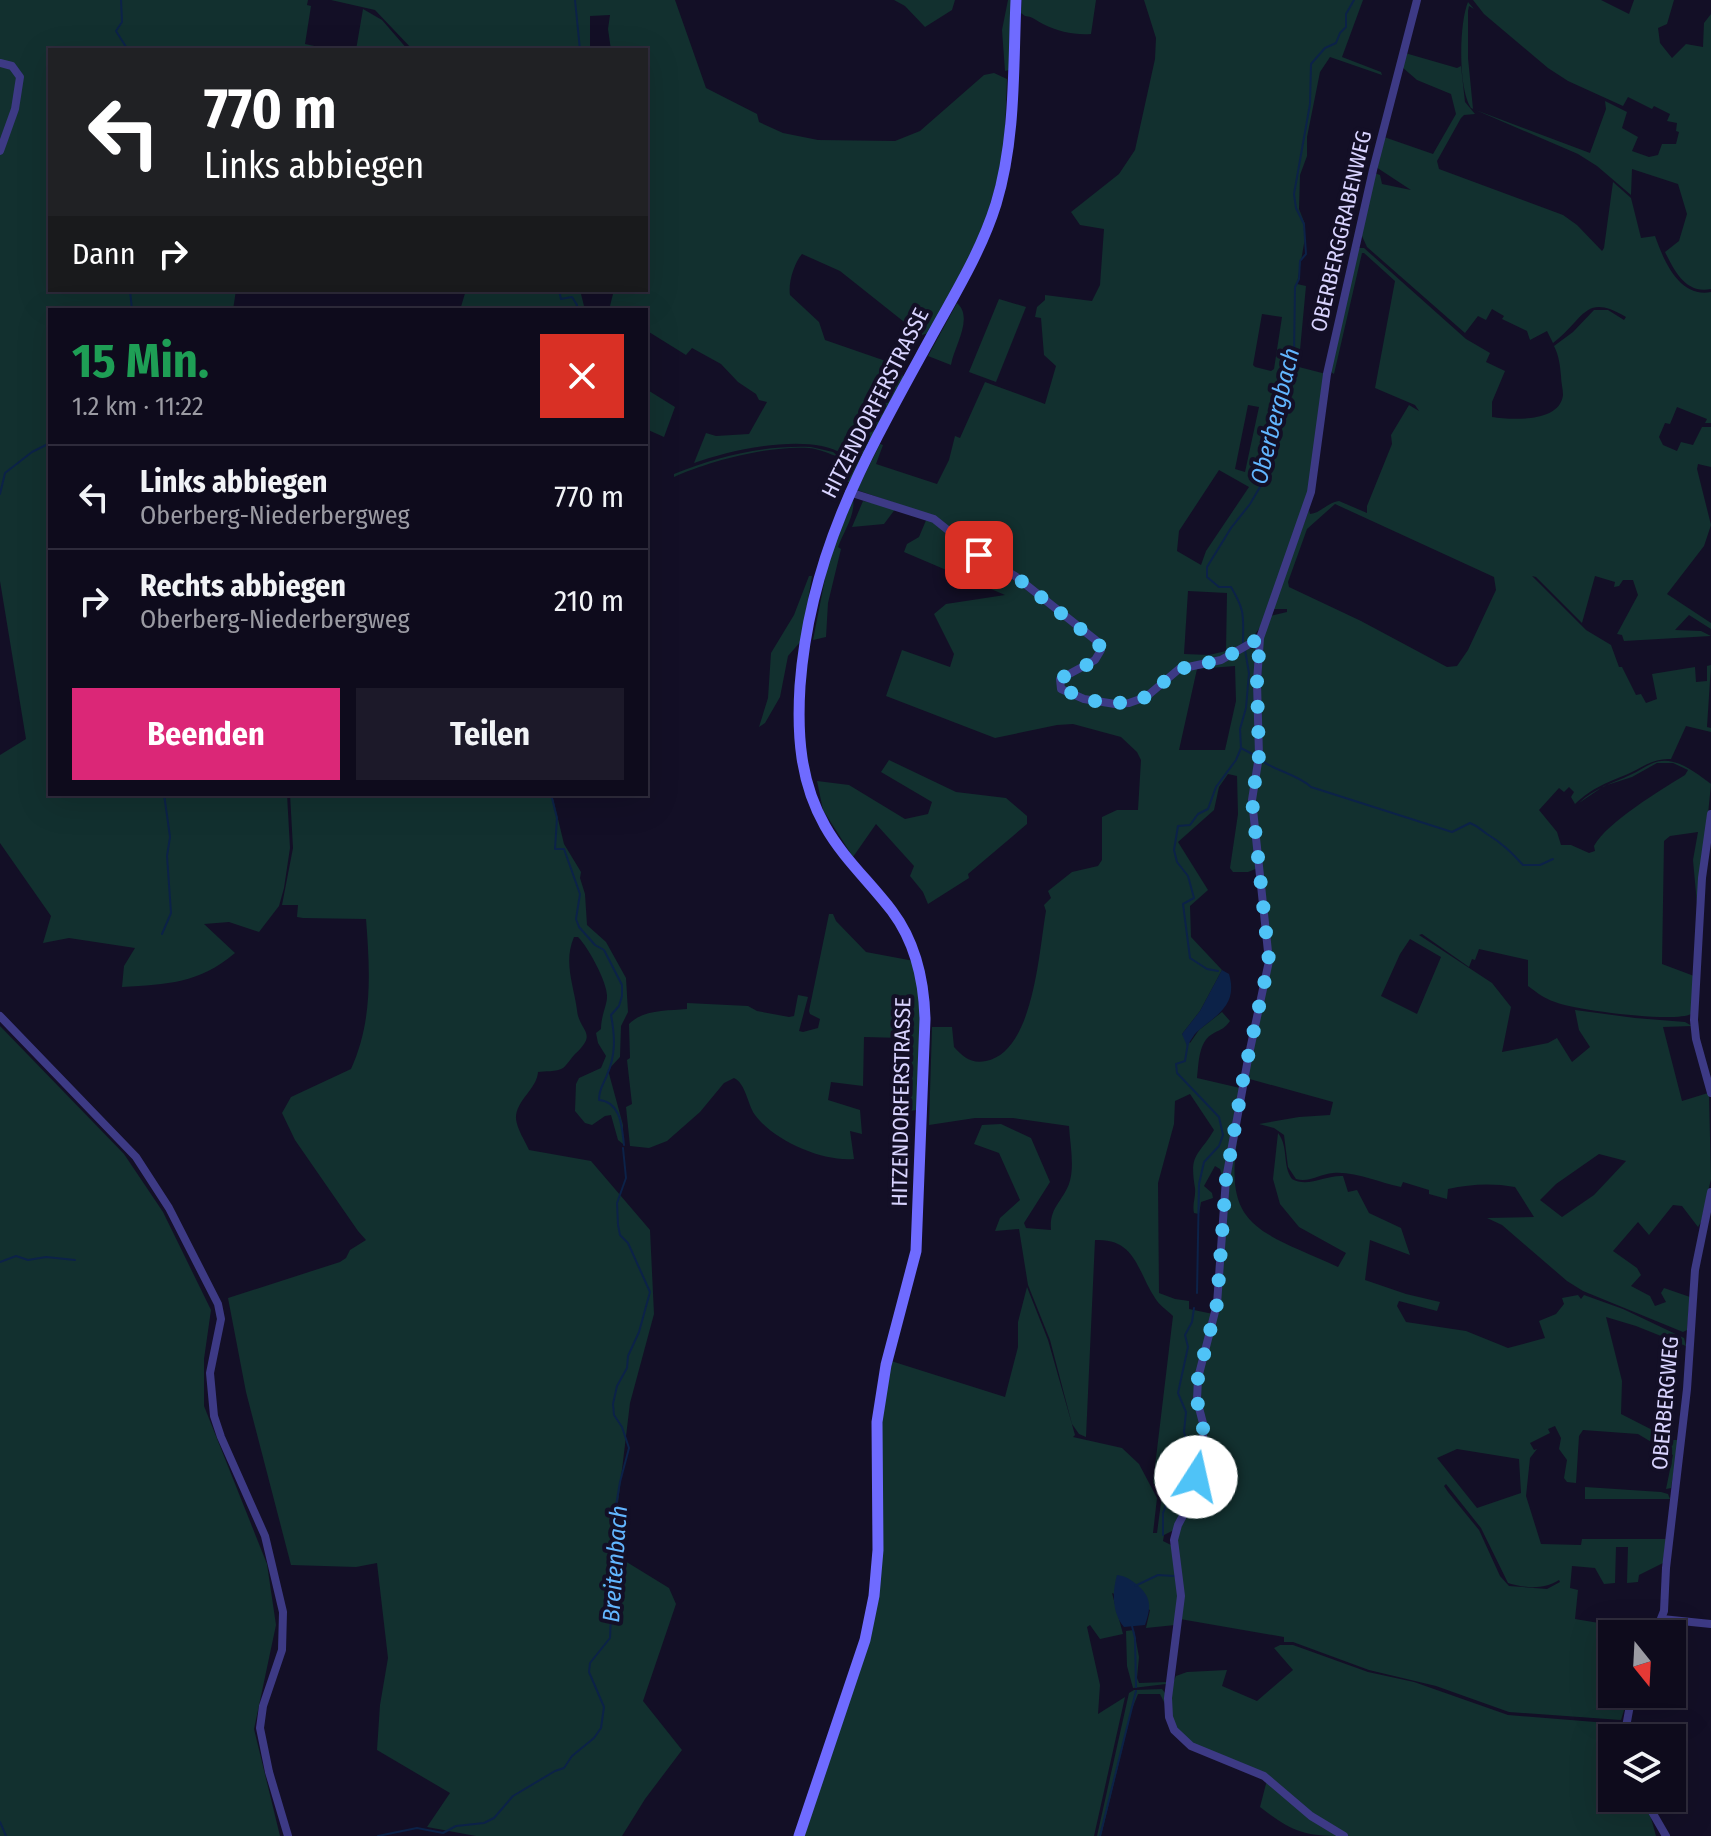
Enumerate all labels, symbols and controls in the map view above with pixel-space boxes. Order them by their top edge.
text: 770 m [204,76,336,143]
icon: left [72,80,176,184]
street label: OBERBERGGRABENWEG [1305,128,1377,334]
text: Links abbiegen [204,144,424,188]
icon: right [151,232,195,276]
text: Dann [72,236,135,272]
street label: HITZENDORFERSTRASSE [815,304,935,502]
text: 15 Min. [72,332,209,390]
button: close [540,334,624,418]
water label: Oberbergbach [1245,345,1305,487]
text: 1.2 km · 11:22 [72,391,203,422]
text: Links abbiegen [140,464,328,500]
icon: left [72,475,116,519]
text: 770 m [554,479,624,515]
text: Oberberg-Niederbergweg [140,500,410,531]
pin [945,521,1013,589]
icon: arrive [957,533,1001,577]
text: Rechts abbiegen [140,568,346,604]
icon: right [72,579,116,623]
text: 210 m [554,583,624,619]
text: Oberberg-Niederbergweg [140,604,410,635]
button: Beenden [72,688,340,780]
button: Teilen [356,688,624,780]
street label: HITZENDORFERSTRASSE [886,997,916,1207]
street label: OBERBERGWEG [1646,1335,1684,1471]
position arrow [1154,1435,1238,1519]
water label: Breitenbach [597,1504,633,1624]
north arrow [1598,1620,1686,1708]
map controls [1598,1620,1686,1812]
button: layers [1598,1724,1686,1812]

